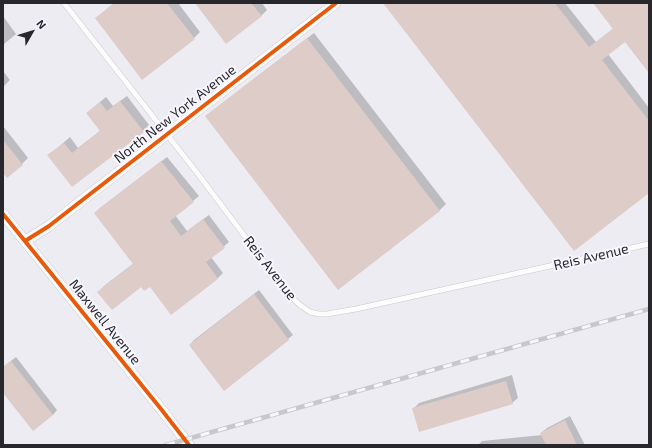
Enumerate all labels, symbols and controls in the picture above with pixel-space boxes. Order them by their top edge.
north arrow [12,12,52,52]
text: N [34,17,49,31]
street label: North New York Avenue [111,61,239,167]
street label: Reis Avenue [240,233,300,303]
street label: Reis Avenue [552,240,630,274]
street label: Maxwell Avenue [66,276,144,368]

